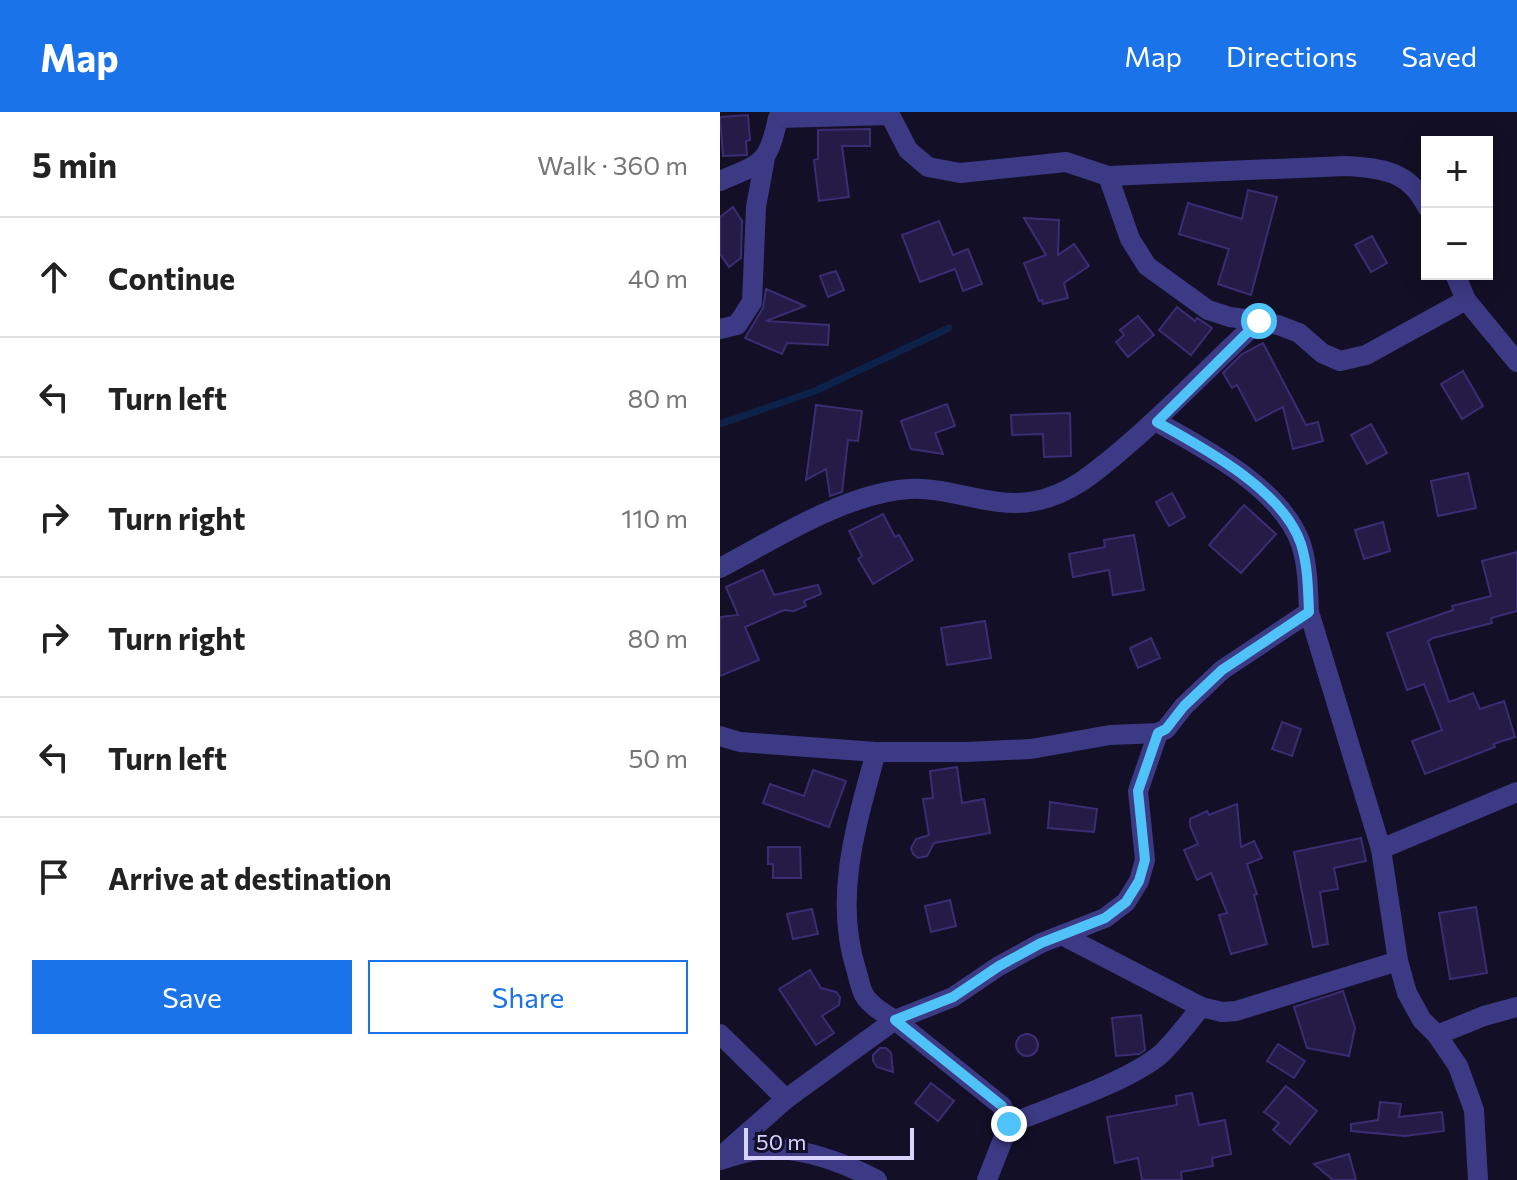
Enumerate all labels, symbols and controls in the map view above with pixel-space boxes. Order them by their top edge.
text: Map [40,33,119,80]
text: Map [1124,39,1182,73]
text: Directions [1226,39,1357,73]
text: Saved [1401,39,1477,73]
map controls [1421,136,1493,280]
button: + [1421,136,1493,208]
text: 5 min [32,143,117,185]
text: Walk · 360 m [537,149,688,180]
button: − [1421,208,1493,280]
icon: ahead [32,255,76,299]
text: Continue [108,259,235,296]
text: 40 m [628,262,688,293]
route start [1241,303,1277,339]
icon: left [32,375,76,419]
text: Turn left [108,379,227,416]
text: 80 m [628,382,688,413]
icon: right [32,495,76,539]
text: Turn right [108,499,245,536]
text: 110 m [621,502,688,533]
icon: right [32,615,76,659]
text: Turn right [108,619,245,656]
text: 80 m [628,622,688,653]
icon: left [32,735,76,779]
text: Turn left [108,739,227,776]
text: 50 m [628,742,688,773]
icon: arrive [32,855,76,899]
text: Arrive at destination [108,859,392,896]
button: Save [32,960,352,1034]
button: Share [368,960,688,1034]
route end [991,1106,1027,1142]
scale bar [744,1124,914,1160]
text: 50 m [756,1128,806,1155]

